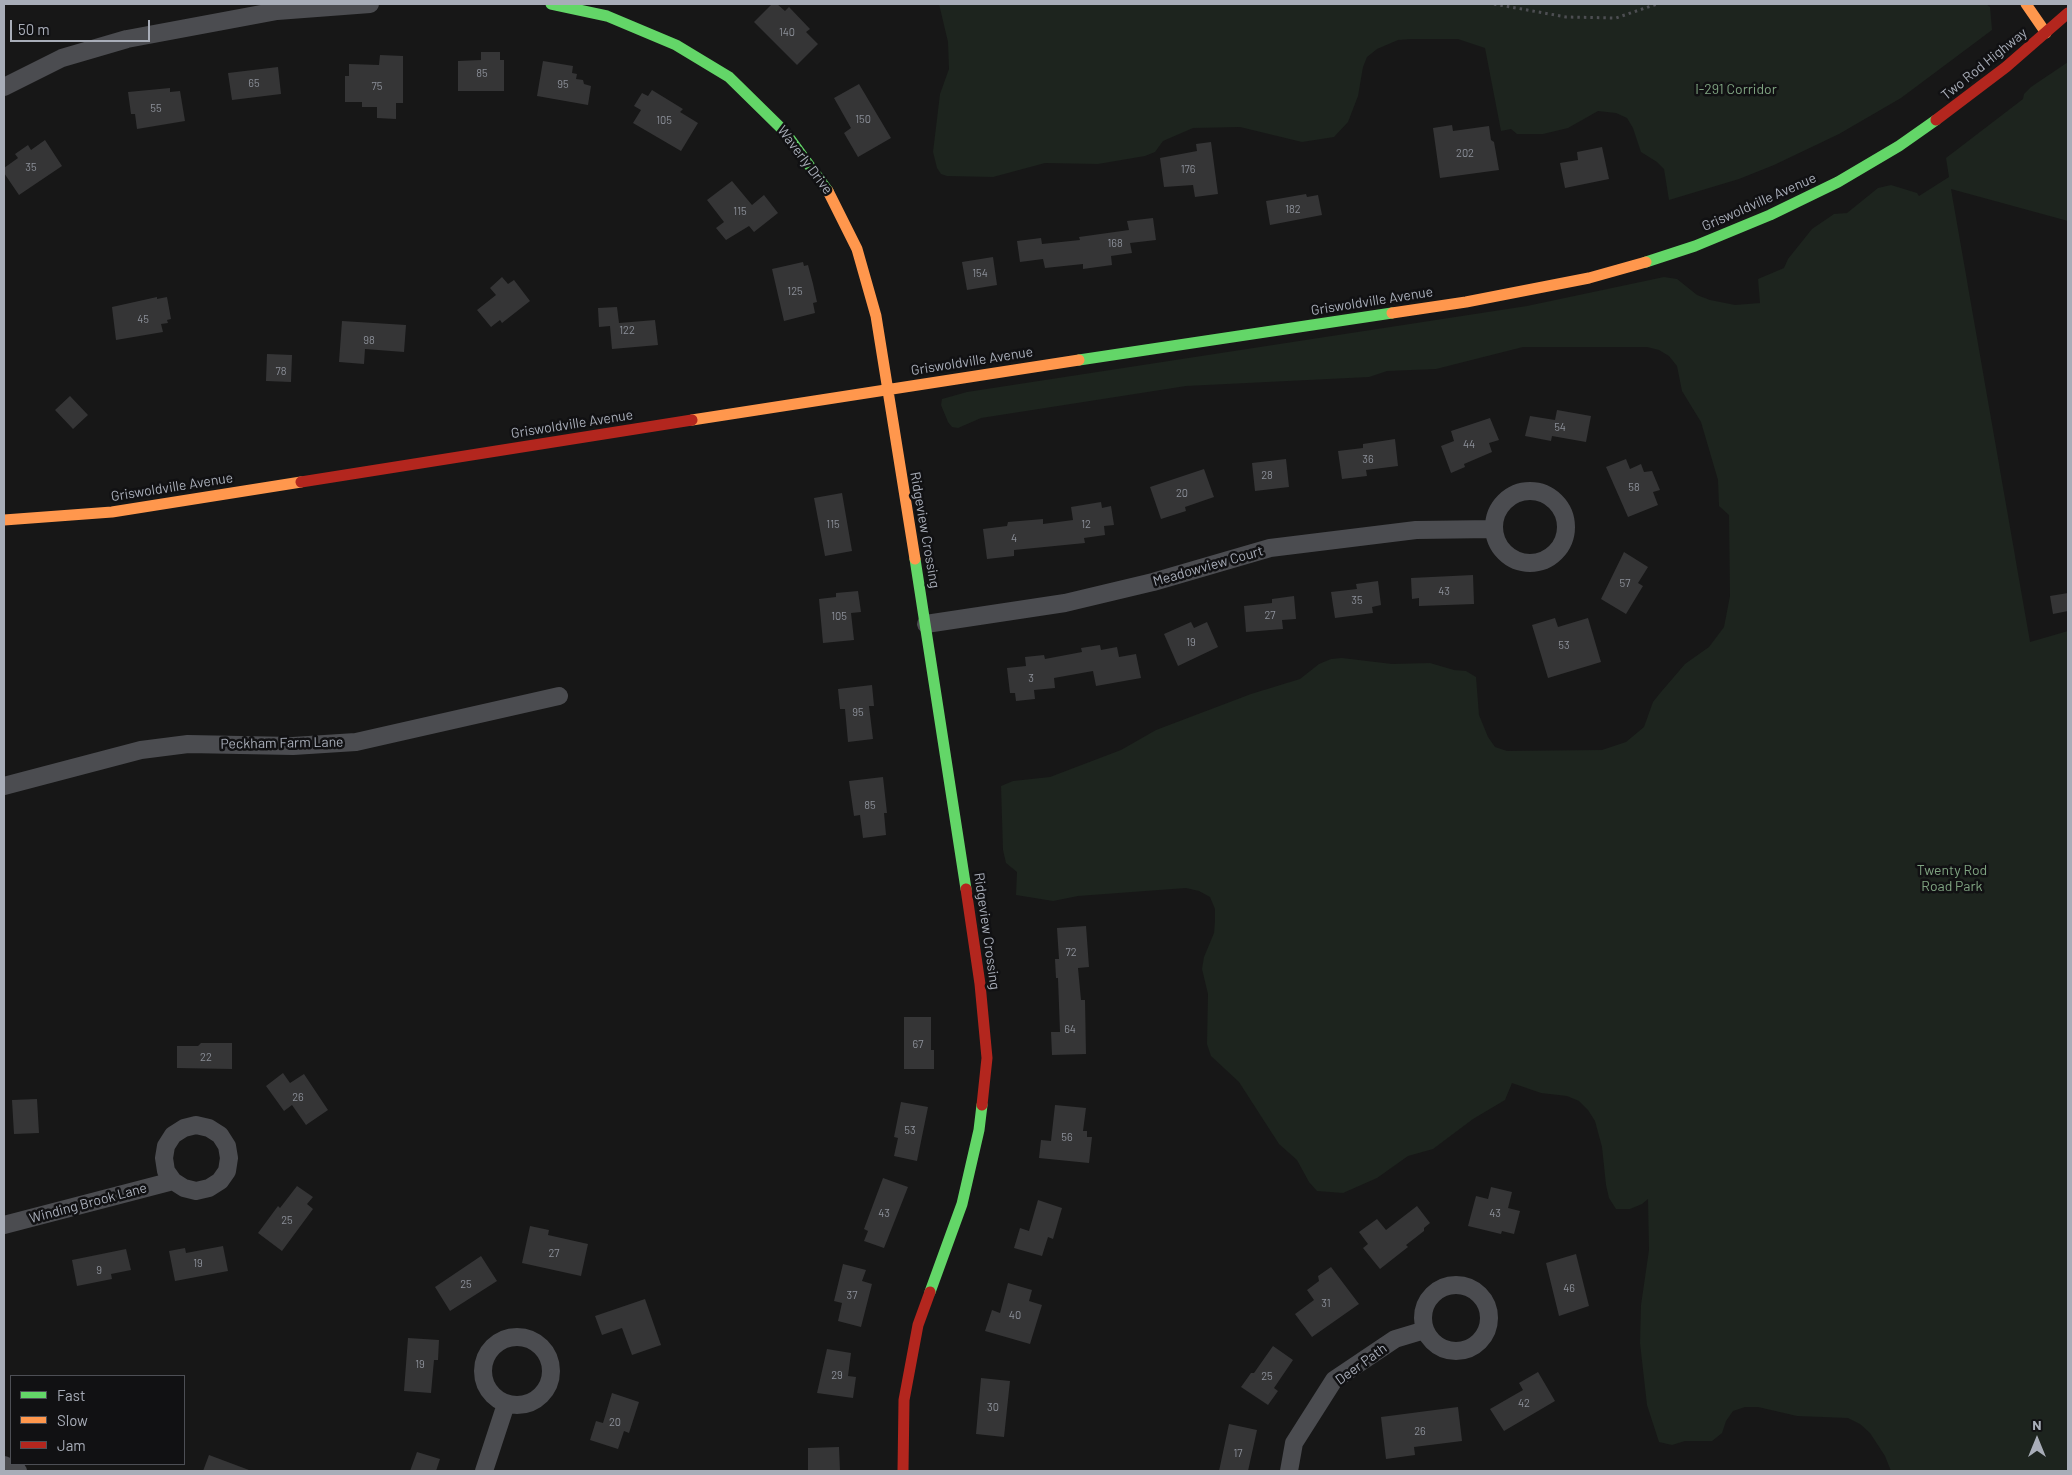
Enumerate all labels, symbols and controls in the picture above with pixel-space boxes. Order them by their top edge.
scale bar [12,10,152,42]
text: 50 m [18,20,50,38]
street label: Two Rod Highway [1938,24,2030,104]
house number: 140 [779,25,795,39]
house number: 85 [476,66,488,80]
house number: 65 [248,76,260,90]
house number: 95 [557,77,569,91]
house number: 75 [372,79,382,93]
park label: I-291 Corridor [1695,81,1777,97]
house number: 55 [150,101,162,115]
house number: 150 [855,112,871,126]
house number: 105 [656,113,672,127]
street label: Waverly Drive [774,122,836,198]
house number: 202 [1456,146,1474,160]
house number: 35 [25,160,37,174]
house number: 176 [1181,162,1195,176]
street label: Griswoldville Avenue [1699,169,1819,235]
house number: 182 [1285,202,1301,216]
house number: 115 [733,204,747,218]
house number: 168 [1107,236,1123,250]
house number: 154 [972,266,988,280]
street label: Griswoldville Avenue [1310,283,1434,319]
house number: 125 [787,284,803,298]
house number: 45 [137,312,149,326]
house number: 122 [619,323,635,337]
house number: 98 [363,333,375,347]
street label: Griswoldville Avenue [910,343,1034,379]
house number: 78 [276,364,286,378]
street label: Griswoldville Avenue [510,406,634,442]
house number: 54 [1554,420,1566,434]
house number: 44 [1463,437,1475,451]
house number: 36 [1362,452,1374,466]
house number: 28 [1261,468,1273,482]
street label: Griswoldville Avenue [110,469,234,505]
street label: Ridgeview Crossing [906,470,944,590]
house number: 58 [1628,480,1640,494]
house number: 20 [1176,486,1188,500]
house number: 115 [826,517,840,531]
house number: 12 [1081,517,1091,531]
house number: 4 [1011,531,1017,545]
street label: Meadowview Court [1151,542,1265,590]
house number: 57 [1620,576,1630,590]
house number: 43 [1438,584,1450,598]
house number: 35 [1351,593,1363,607]
house number: 27 [1264,608,1276,622]
house number: 105 [831,609,847,623]
house number: 19 [1186,635,1196,649]
house number: 53 [1558,638,1570,652]
house number: 3 [1028,671,1034,685]
house number: 95 [852,705,864,719]
street label: Peckham Farm Lane [220,734,344,752]
house number: 85 [864,798,876,812]
park label: Twenty Rod Road Park [1917,862,1987,894]
street label: Ridgeview Crossing [970,871,1004,991]
house number: 72 [1065,945,1077,959]
house number: 64 [1064,1022,1076,1036]
house number: 67 [913,1037,923,1051]
house number: 22 [200,1050,212,1064]
house number: 26 [292,1090,304,1104]
house number: 53 [904,1123,916,1137]
house number: 56 [1061,1130,1073,1144]
street label: Winding Brook Lane [27,1179,149,1227]
house number: 43 [878,1206,890,1220]
house number: 43 [1489,1206,1501,1220]
house number: 25 [281,1213,293,1227]
house number: 27 [548,1246,560,1260]
house number: 19 [193,1256,203,1270]
house number: 9 [96,1263,102,1277]
house number: 25 [460,1277,472,1291]
house number: 46 [1563,1281,1575,1295]
house number: 37 [847,1288,857,1302]
house number: 31 [1321,1296,1331,1310]
house number: 40 [1009,1308,1021,1322]
street label: Deer Path [1332,1340,1390,1388]
house number: 19 [415,1357,425,1371]
house number: 29 [831,1368,843,1382]
house number: 25 [1261,1369,1273,1383]
legend [10,1375,185,1465]
text: Fast [57,1386,85,1404]
house number: 42 [1518,1396,1530,1410]
house number: 30 [987,1400,999,1414]
text: Slow [57,1411,88,1429]
house number: 20 [609,1415,621,1429]
north arrow [2012,1415,2062,1465]
text: N [2032,1416,2042,1433]
house number: 26 [1414,1424,1426,1438]
text: Jam [57,1436,86,1454]
house number: 17 [1233,1446,1243,1460]

